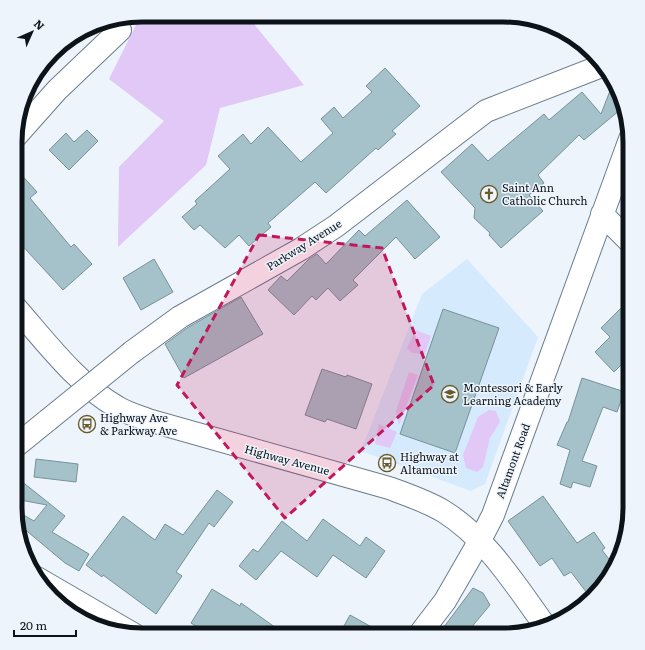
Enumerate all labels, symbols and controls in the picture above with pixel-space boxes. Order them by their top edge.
north arrow [12,12,52,52]
text: N [31,15,49,33]
place label: Saint Ann Catholic Church [502,179,588,208]
church icon: Saint Ann Catholic Church [479,184,499,204]
street label: Parkway Avenue [263,214,344,274]
place label: Montessori & Early Learning Academy [463,379,564,408]
school or university icon: Montessori & Early Learning Academy [440,384,460,404]
place label: Highway Ave & Parkway Ave [100,409,178,438]
bus stop icon: Highway Ave & Parkway Ave [77,414,97,434]
street label: Altamont Road [491,421,533,501]
street label: Highway Avenue [243,440,332,478]
place label: Highway at Altamount [400,448,460,477]
bus stop icon: Highway at Altamount [377,453,397,473]
scale bar [14,612,76,638]
text: 20 m [20,616,47,634]

